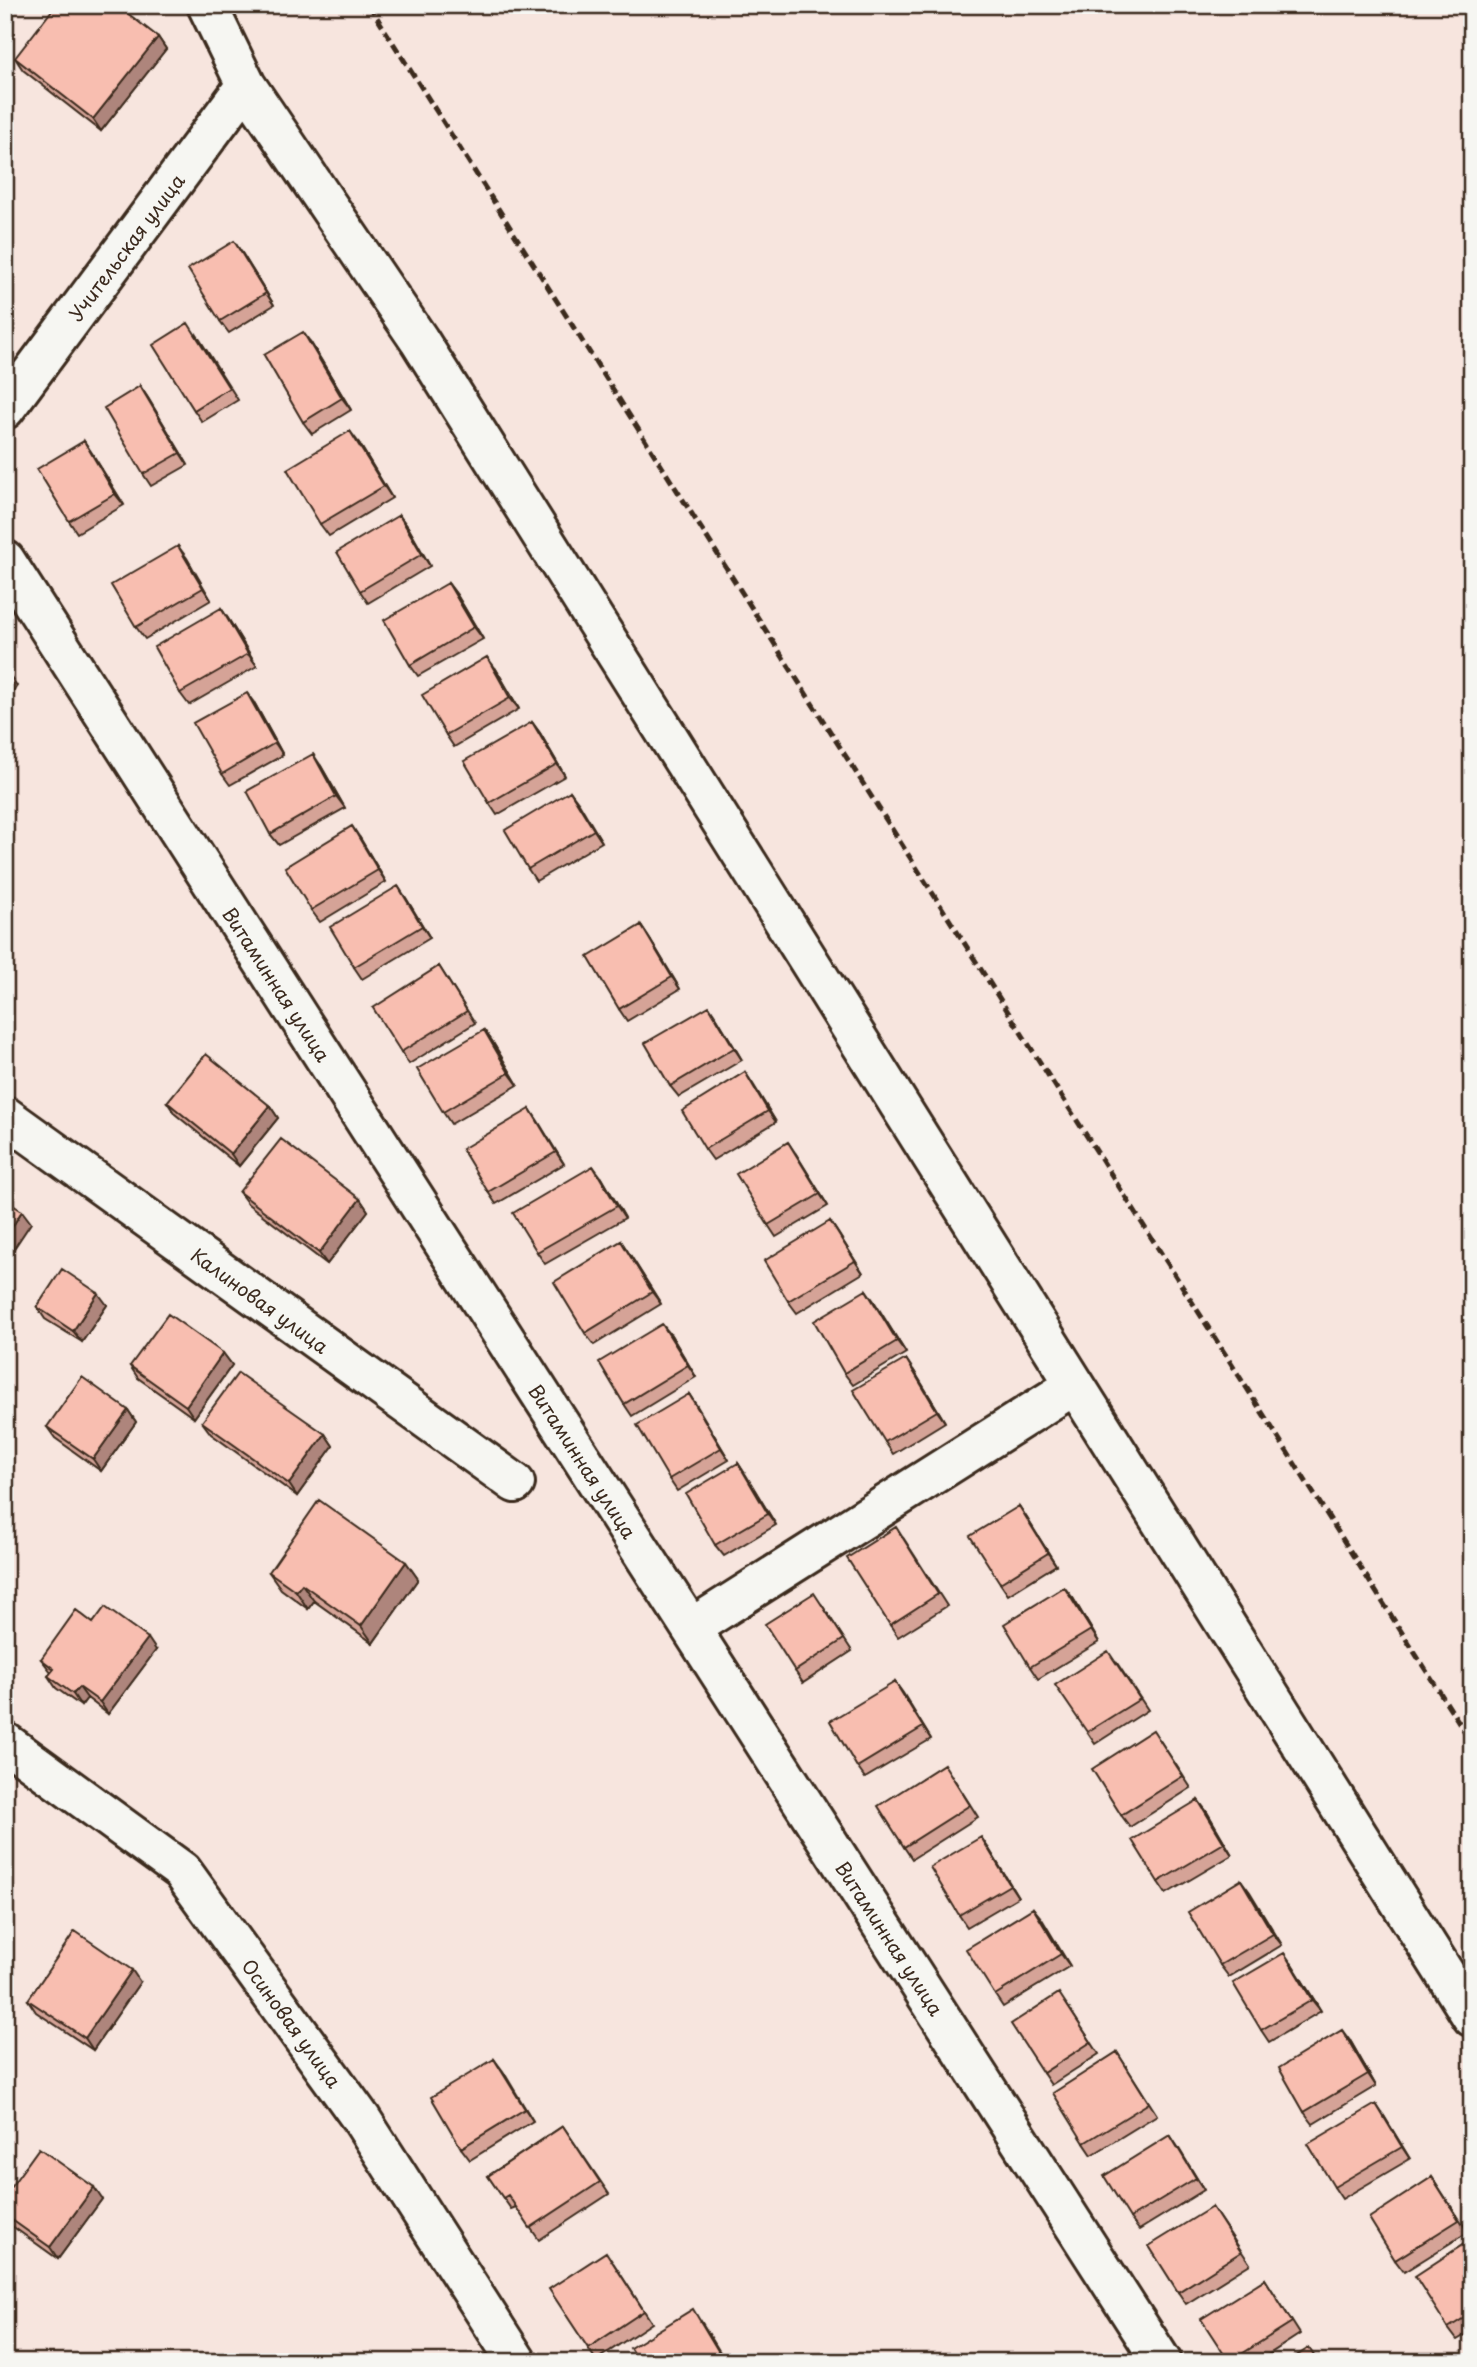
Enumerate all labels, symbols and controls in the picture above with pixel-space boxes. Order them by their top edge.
street label: Учительская улица [61,168,191,326]
street label: Витаминная улица [216,901,338,1067]
street label: Калиновая улица [185,1240,335,1360]
street label: Витаминная улица [522,1378,644,1544]
street label: Витаминная улица [829,1855,951,2021]
street label: Осиновая улица [236,1953,348,2093]

